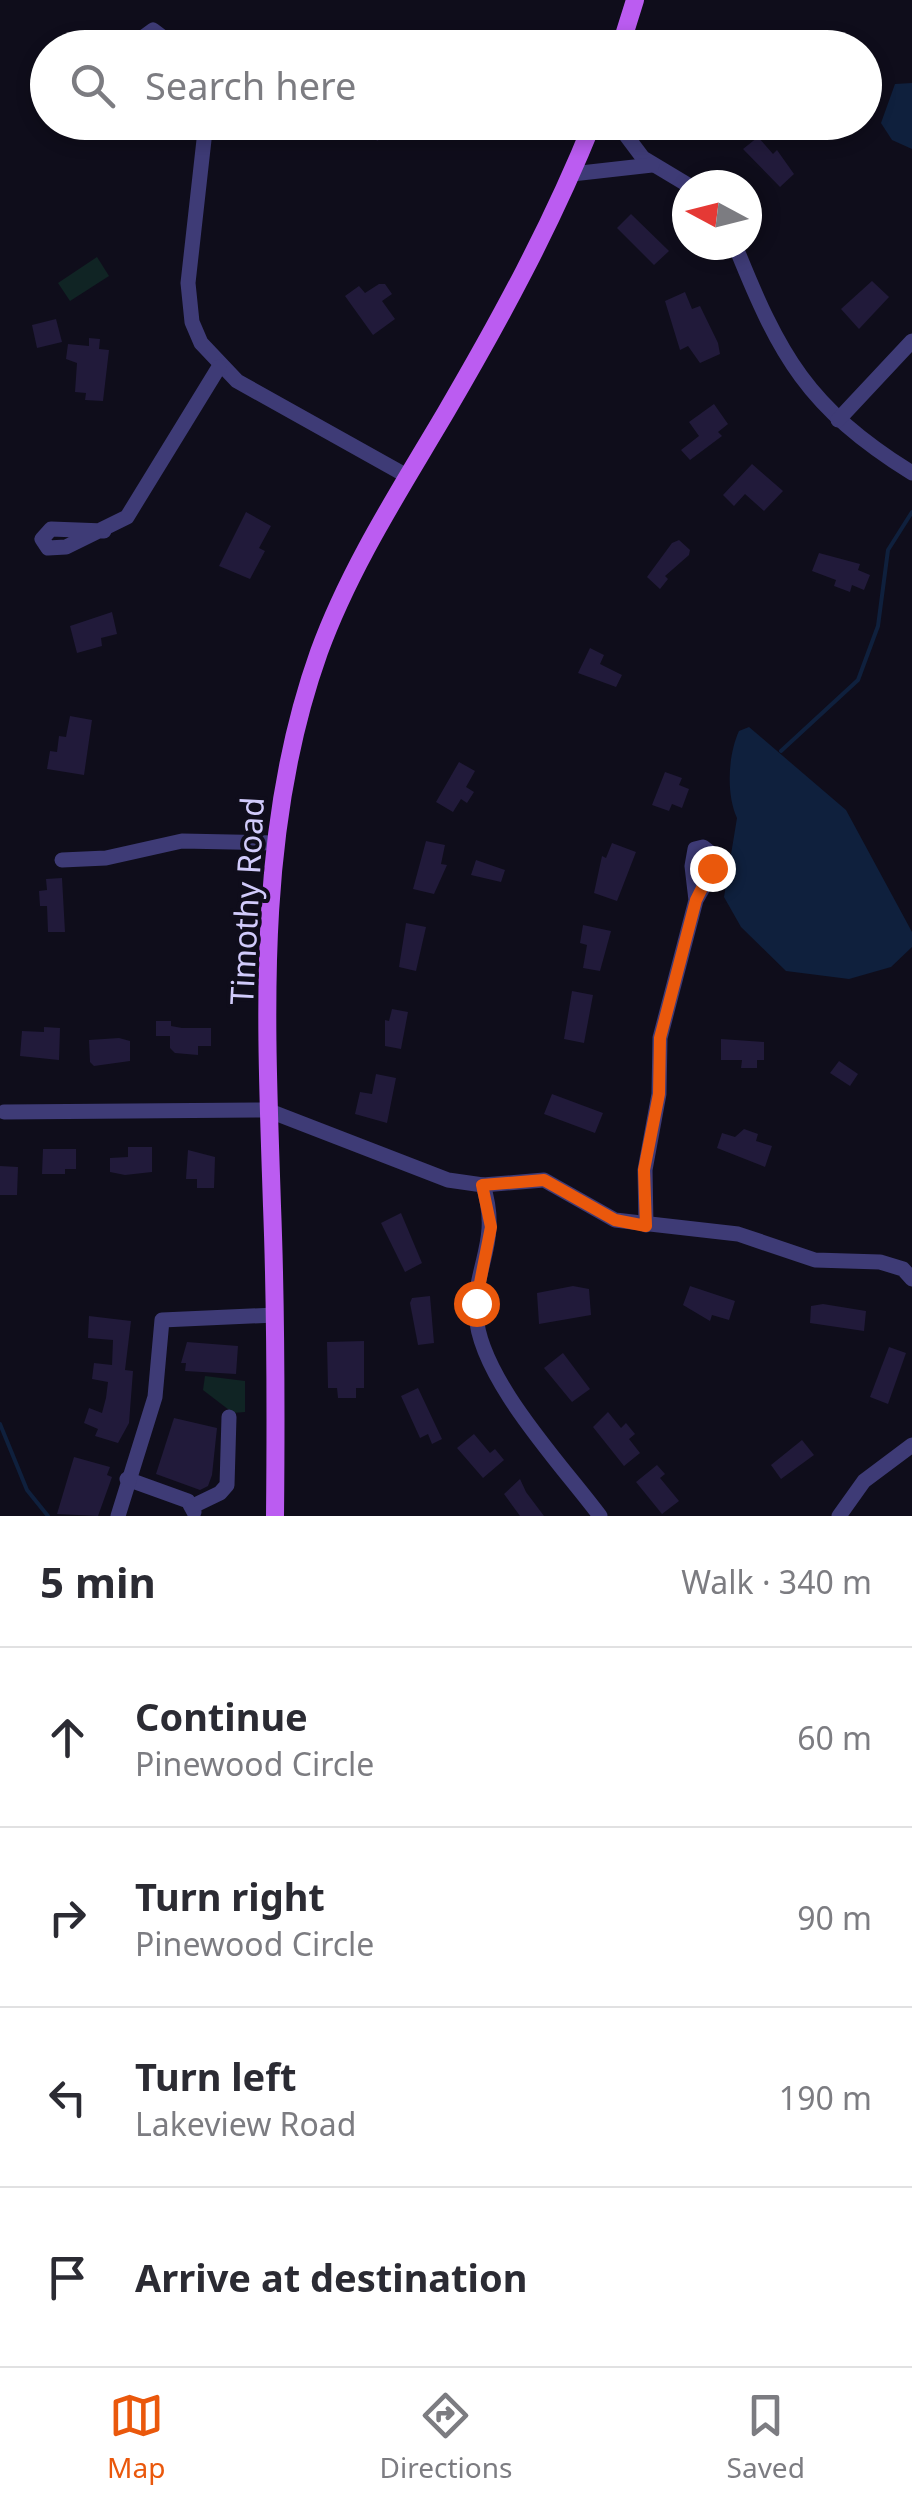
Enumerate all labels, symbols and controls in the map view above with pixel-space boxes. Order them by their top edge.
search box [30,30,882,140]
icon: search [65,58,120,113]
text: Search here [145,59,356,111]
north arrow [672,170,762,260]
street label: Timothy Road [219,796,273,1006]
route end [690,846,736,892]
route start [454,1281,500,1327]
text: 5 min [40,1553,156,1610]
text: Walk · 340 m [681,1560,872,1603]
text: Continue [135,1690,308,1742]
icon: ahead [40,1710,95,1765]
text: 60 m [797,1716,872,1759]
text: Pinewood Circle [135,1742,374,1785]
text: Turn right [135,1870,325,1922]
icon: right [40,1890,95,1945]
text: 90 m [797,1896,872,1939]
text: Pinewood Circle [135,1922,374,1965]
text: Turn left [135,2050,297,2102]
icon: left [40,2070,95,2125]
text: 190 m [779,2076,872,2119]
text: Lakeview Road [135,2102,357,2145]
icon: arrive [40,2250,95,2305]
text: Arrive at destination [135,2251,527,2303]
tab: Map [107,2388,165,2486]
tab: Directions [380,2388,512,2486]
tab: Saved [727,2388,805,2486]

